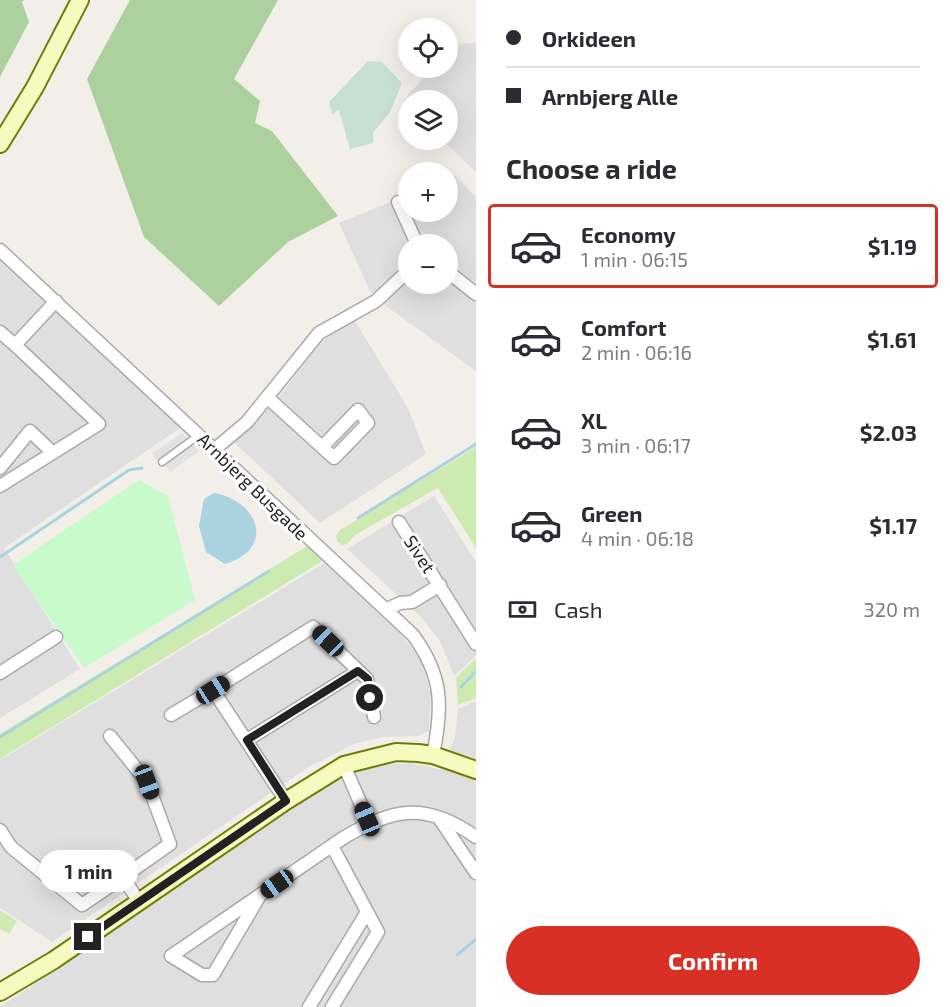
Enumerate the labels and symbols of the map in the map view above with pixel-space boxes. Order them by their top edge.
street label: Arnbjerg Busgade [193,428,313,544]
street label: Sivet [400,531,440,577]
car [309,622,347,660]
car [193,673,233,707]
route start [356,684,383,711]
car [132,762,162,802]
car [352,799,382,839]
callout: 1 min [38,850,138,892]
car [257,866,297,902]
route end [74,923,101,950]

